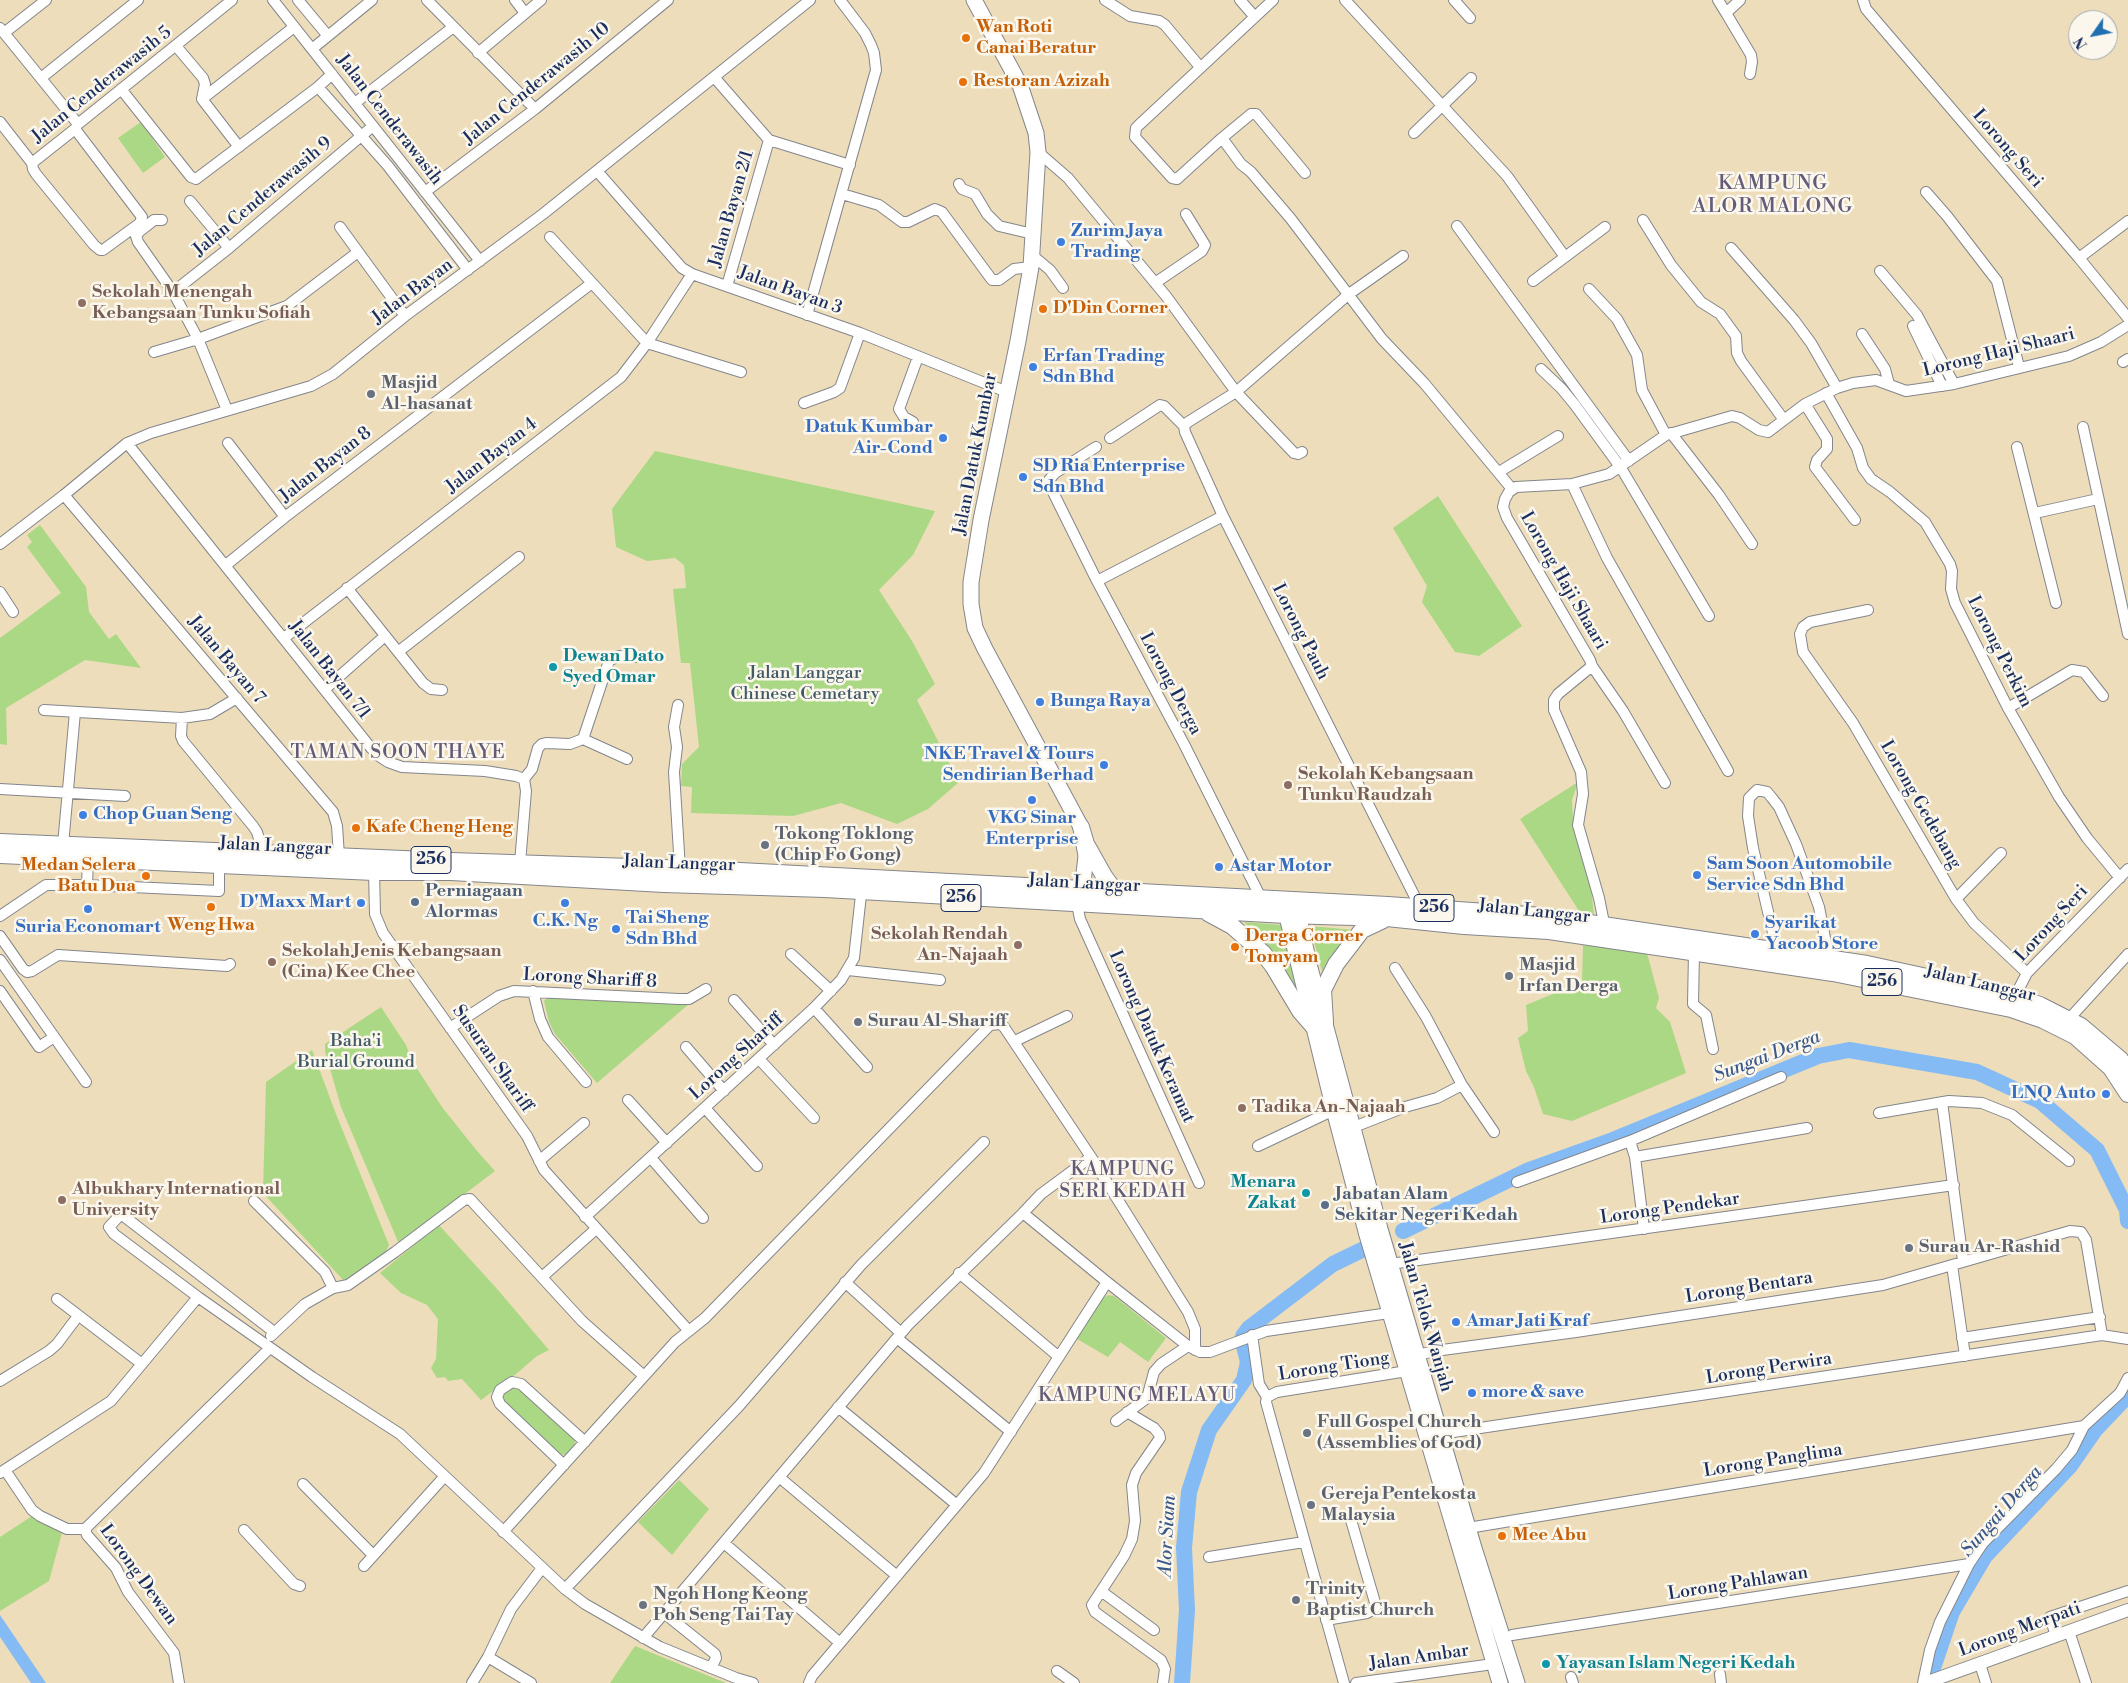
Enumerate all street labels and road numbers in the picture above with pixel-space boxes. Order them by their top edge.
street label: Jalan Cenderawasih 10 [459,18,615,150]
street label: Jalan Cenderawasih 5 [28,22,176,148]
street label: Jalan Cenderawasih [331,50,447,190]
street label: Lorong Seri [1967,105,2047,193]
street label: Jalan Cenderawasih 9 [189,133,337,261]
street label: Jalan Bayan 2/1 [705,148,759,270]
street label: Jalan Bayan [368,255,458,329]
street label: Jalan Bayan 3 [735,262,845,320]
street label: Lorong Haji Shaari [1921,324,2077,382]
street label: Jalan Datuk Kumbar [950,371,1002,537]
street label: Jalan Bayan 4 [442,414,542,498]
street label: Jalan Bayan 8 [276,422,376,508]
street label: Lorong Haji Shaari [1515,508,1611,654]
street label: Lorong Pauh [1267,580,1333,684]
street label: Lorong Perkim [1962,593,2036,711]
street label: Jalan Bayan 7 [183,611,269,709]
street label: Jalan Bayan 7/1 [284,616,374,724]
street label: Lorong Derga [1134,629,1206,739]
street label: Lorong Gedebang [1875,737,1965,873]
street label: Jalan Langgar [218,833,332,861]
road number: 256 [411,846,451,874]
street label: Jalan Langgar [622,851,736,877]
street label: Jalan Langgar [1027,870,1141,898]
street label: Lorong Seri [2011,881,2093,967]
road number: 256 [941,884,981,911]
road number: 256 [1414,894,1454,921]
street label: Jalan Langgar [1477,895,1591,929]
street label: Lorong Datuk Keramat [1103,947,1199,1127]
street label: Jalan Langgar [1923,961,2037,1007]
street label: Lorong Shariff 8 [522,965,658,993]
road number: 256 [1862,969,1902,996]
street label: Susuran Shariff [447,1001,537,1117]
street label: Lorong Shariff [685,1009,789,1105]
street label: Lorong Pendekar [1599,1189,1741,1229]
street label: Jalan Telok Wanjah [1393,1239,1457,1395]
street label: Lorong Bentara [1684,1267,1814,1309]
street label: Lorong Tiong [1277,1348,1391,1386]
street label: Lorong Perwira [1704,1348,1834,1390]
street label: Lorong Panglima [1702,1439,1844,1483]
street label: Lorong Dewan [94,1521,182,1629]
street label: Lorong Pahlawan [1666,1562,1810,1606]
street label: Lorong Merpati [1956,1598,2084,1662]
street label: Jalan Ambar [1368,1640,1470,1676]

